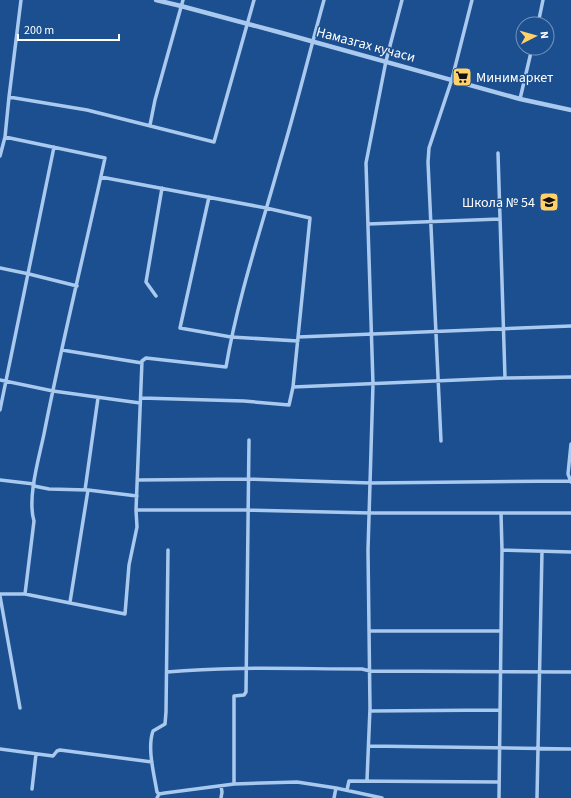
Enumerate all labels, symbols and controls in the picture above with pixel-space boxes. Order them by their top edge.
scale bar [18,16,119,42]
north arrow [515,16,555,56]
text: 200 m [24,22,54,39]
street label: Намазгах кучаси [314,22,417,68]
text: N [537,31,552,39]
supermarket icon: Минимаркет [451,66,473,88]
place label: Минимаркет [476,68,554,88]
school or university icon: Школа № 54 [538,191,560,213]
place label: Школа № 54 [462,193,535,213]

